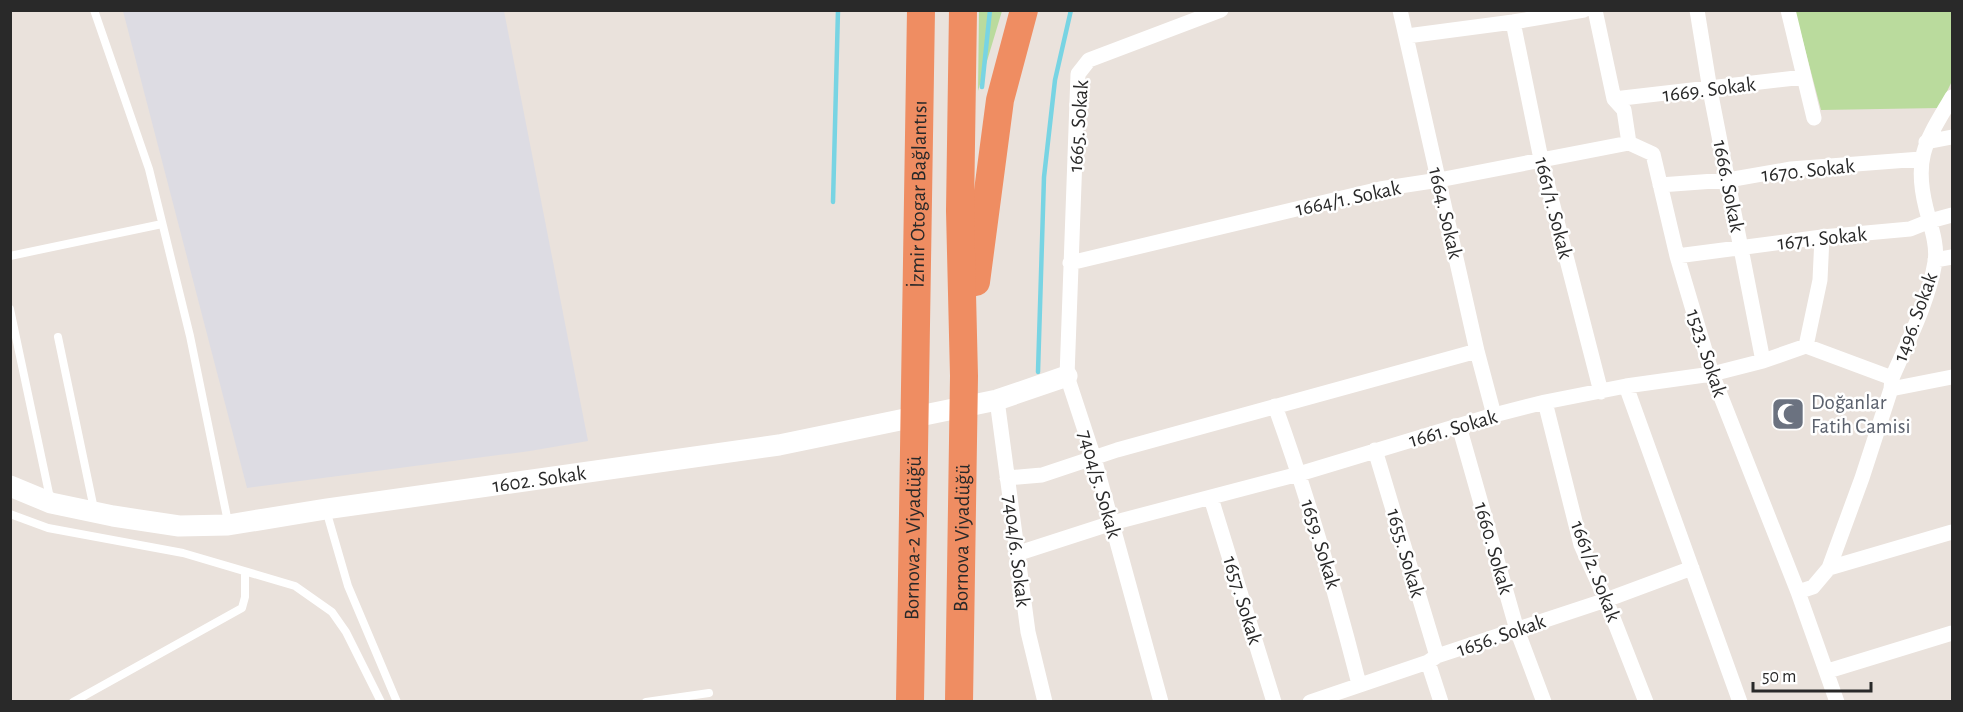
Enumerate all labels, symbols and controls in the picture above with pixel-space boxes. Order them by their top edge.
street label: 1669. Sokak [1661,73,1757,106]
street label: 1665. Sokak [1065,79,1092,173]
street label: İzmir Otogar Bağlantısı [906,100,931,288]
street label: 1666. Sokak [1709,138,1748,234]
street label: 1661/1. Sokak [1531,155,1576,262]
street label: 1670. Sokak [1760,155,1856,186]
street label: 1664. Sokak [1425,165,1466,261]
street label: 1664/1. Sokak [1294,177,1403,220]
street label: 1671. Sokak [1776,223,1868,254]
street label: 1496. Sokak [1890,269,1941,365]
street label: 1523. Sokak [1683,307,1731,400]
place label: Doğanlar Fatih Camisi [1811,392,1911,437]
mosque icon: Doğanlar Fatih Camisi [1770,396,1806,432]
street label: 1661. Sokak [1407,406,1500,451]
street label: 7404/5. Sokak [1074,428,1125,541]
street label: Bornova-2 Viyadüğü [901,455,925,620]
street label: 1602. Sokak [491,462,588,496]
street label: Bornova Viyadüğü [950,463,974,612]
street label: 7404/6. Sokak [999,494,1034,609]
street label: 1659. Sokak [1297,497,1344,592]
street label: 1660. Sokak [1470,500,1517,597]
street label: 1655. Sokak [1383,506,1428,600]
street label: 1661/2. Sokak [1567,518,1625,625]
street label: 1657. Sokak [1219,553,1266,647]
street label: 1656. Sokak [1454,610,1549,660]
scale bar [1753,655,1872,693]
text: 50 m [1762,668,1796,686]

